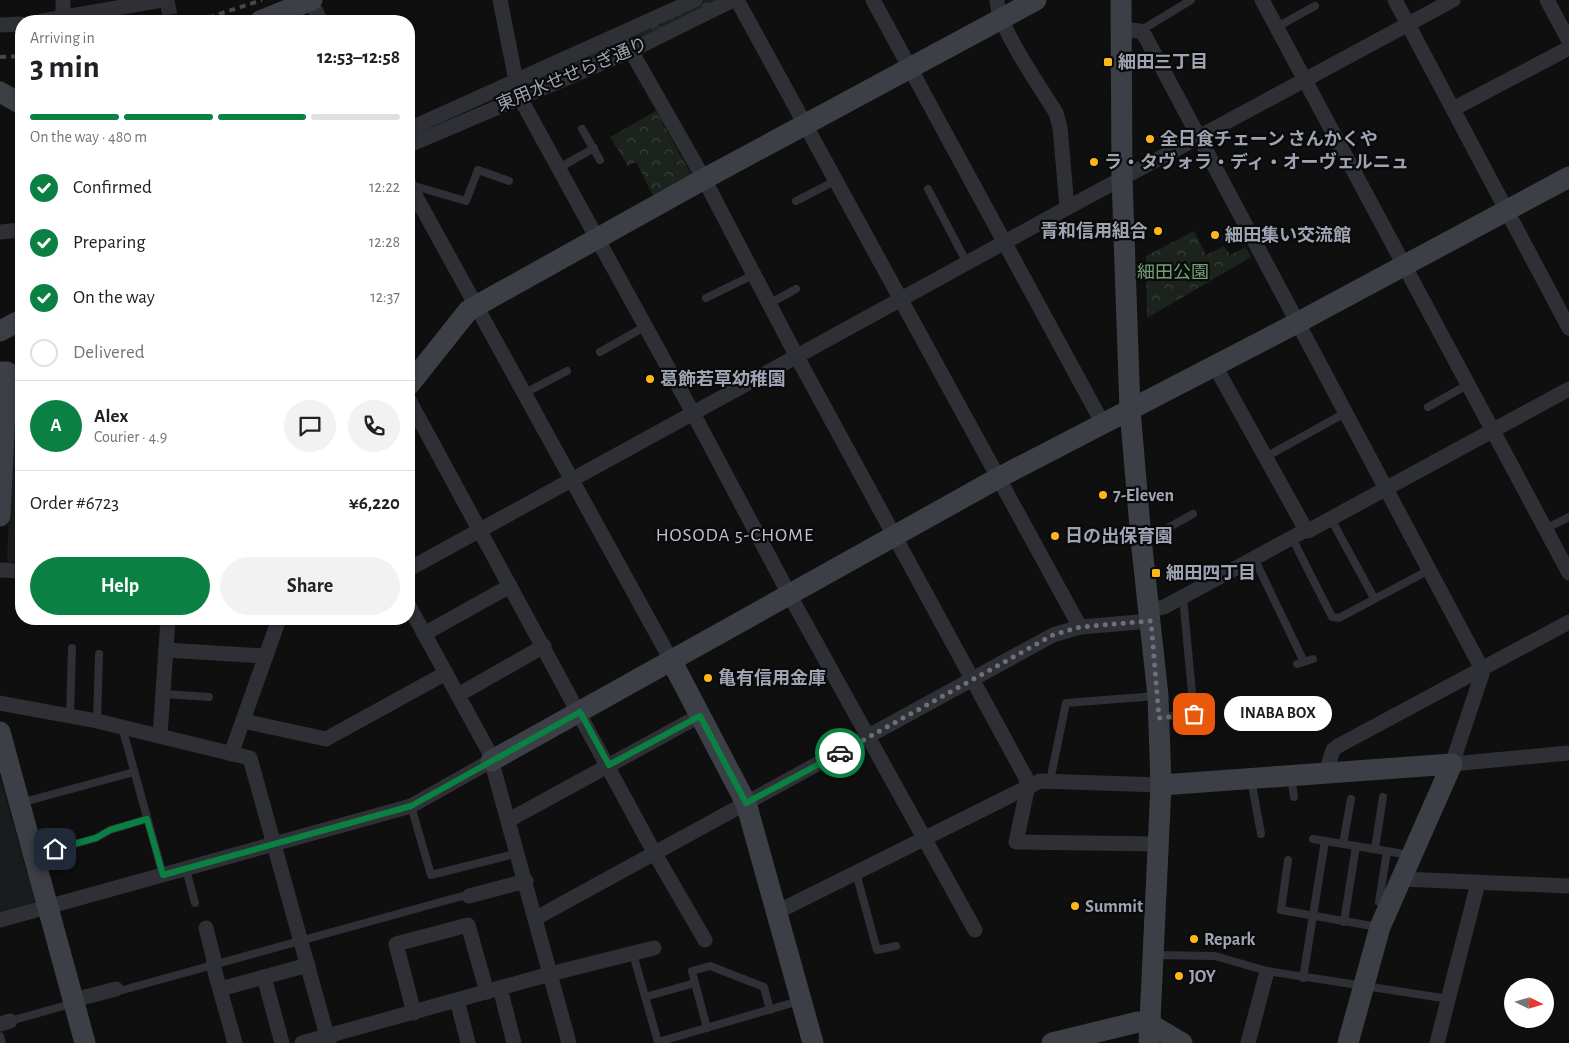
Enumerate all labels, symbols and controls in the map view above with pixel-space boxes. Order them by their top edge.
text: Arriving in [30,30,95,46]
street label: 東用水せせらぎ通り [494,33,650,115]
text: 12:53–12:58 [317,48,400,67]
text: 3 min [30,51,100,83]
place label: 細田三丁目 [1118,52,1208,72]
marker: 細田三丁目 [1102,56,1114,68]
text: On the way · 480 m [30,129,147,145]
place label: 全日食チェーン さんかくや [1160,130,1378,149]
marker: 全日食チェーン さんかくや [1144,133,1156,145]
place label: ラ・タヴォラ・ディ・オーヴェルニュ [1104,151,1409,172]
marker: ラ・タヴォラ・ディ・オーヴェルニュ [1088,156,1100,168]
icon: check [30,174,58,202]
text: Confirmed [73,178,152,197]
text: 12:22 [369,179,400,195]
place label: 青和信用組合 [1040,221,1148,241]
marker: 青和信用組合 [1152,225,1164,237]
place label: 細田集い交流館 [1225,225,1351,245]
icon: check [30,229,58,257]
marker: 細田集い交流館 [1209,229,1221,241]
text: Preparing [73,233,146,252]
text: 12:28 [369,234,400,250]
park label: 細田公園 [1137,262,1209,282]
icon: check [30,284,58,312]
text: On the way [73,288,155,307]
text: 12:37 [370,289,400,305]
text: Delivered [73,343,145,362]
place label: 葛飾若草幼稚園 [660,369,786,389]
marker: 葛飾若草幼稚園 [644,373,656,385]
button: chat [284,400,336,452]
button: phone [348,400,400,452]
text: Alex [94,407,128,426]
text: A [50,416,62,435]
text: Courier · 4.9 [94,429,167,445]
place label: 7-Eleven [1113,487,1174,505]
marker: 7-Eleven [1097,489,1109,501]
text: Order #6723 [30,494,119,513]
text: ¥6,220 [349,494,400,513]
district label: HOSODA 5-CHOME [656,526,814,545]
place label: 日の出保育園 [1065,526,1173,546]
marker: 日の出保育園 [1049,530,1061,542]
button: Help [30,557,210,615]
button: Share [220,557,400,615]
place label: 細田四丁目 [1166,563,1256,583]
marker: 細田四丁目 [1150,567,1162,579]
place label: 亀有信用金庫 [718,667,826,688]
marker: 亀有信用金庫 [702,672,714,684]
pin [1173,693,1215,735]
callout: INABA BOX [1224,696,1332,732]
icon: bag [1180,700,1208,728]
text: INABA BOX [1240,705,1316,721]
courier [815,728,865,778]
icon: car [826,739,854,767]
pin [34,828,76,870]
icon: home [41,835,69,863]
place label: Summit [1085,898,1143,916]
marker: Summit [1069,900,1081,912]
place label: Repark [1204,931,1255,949]
marker: Repark [1188,933,1200,945]
place label: JOY [1189,968,1217,986]
marker: JOY [1173,970,1185,982]
north arrow [1504,978,1554,1028]
map controls [1504,978,1554,1028]

